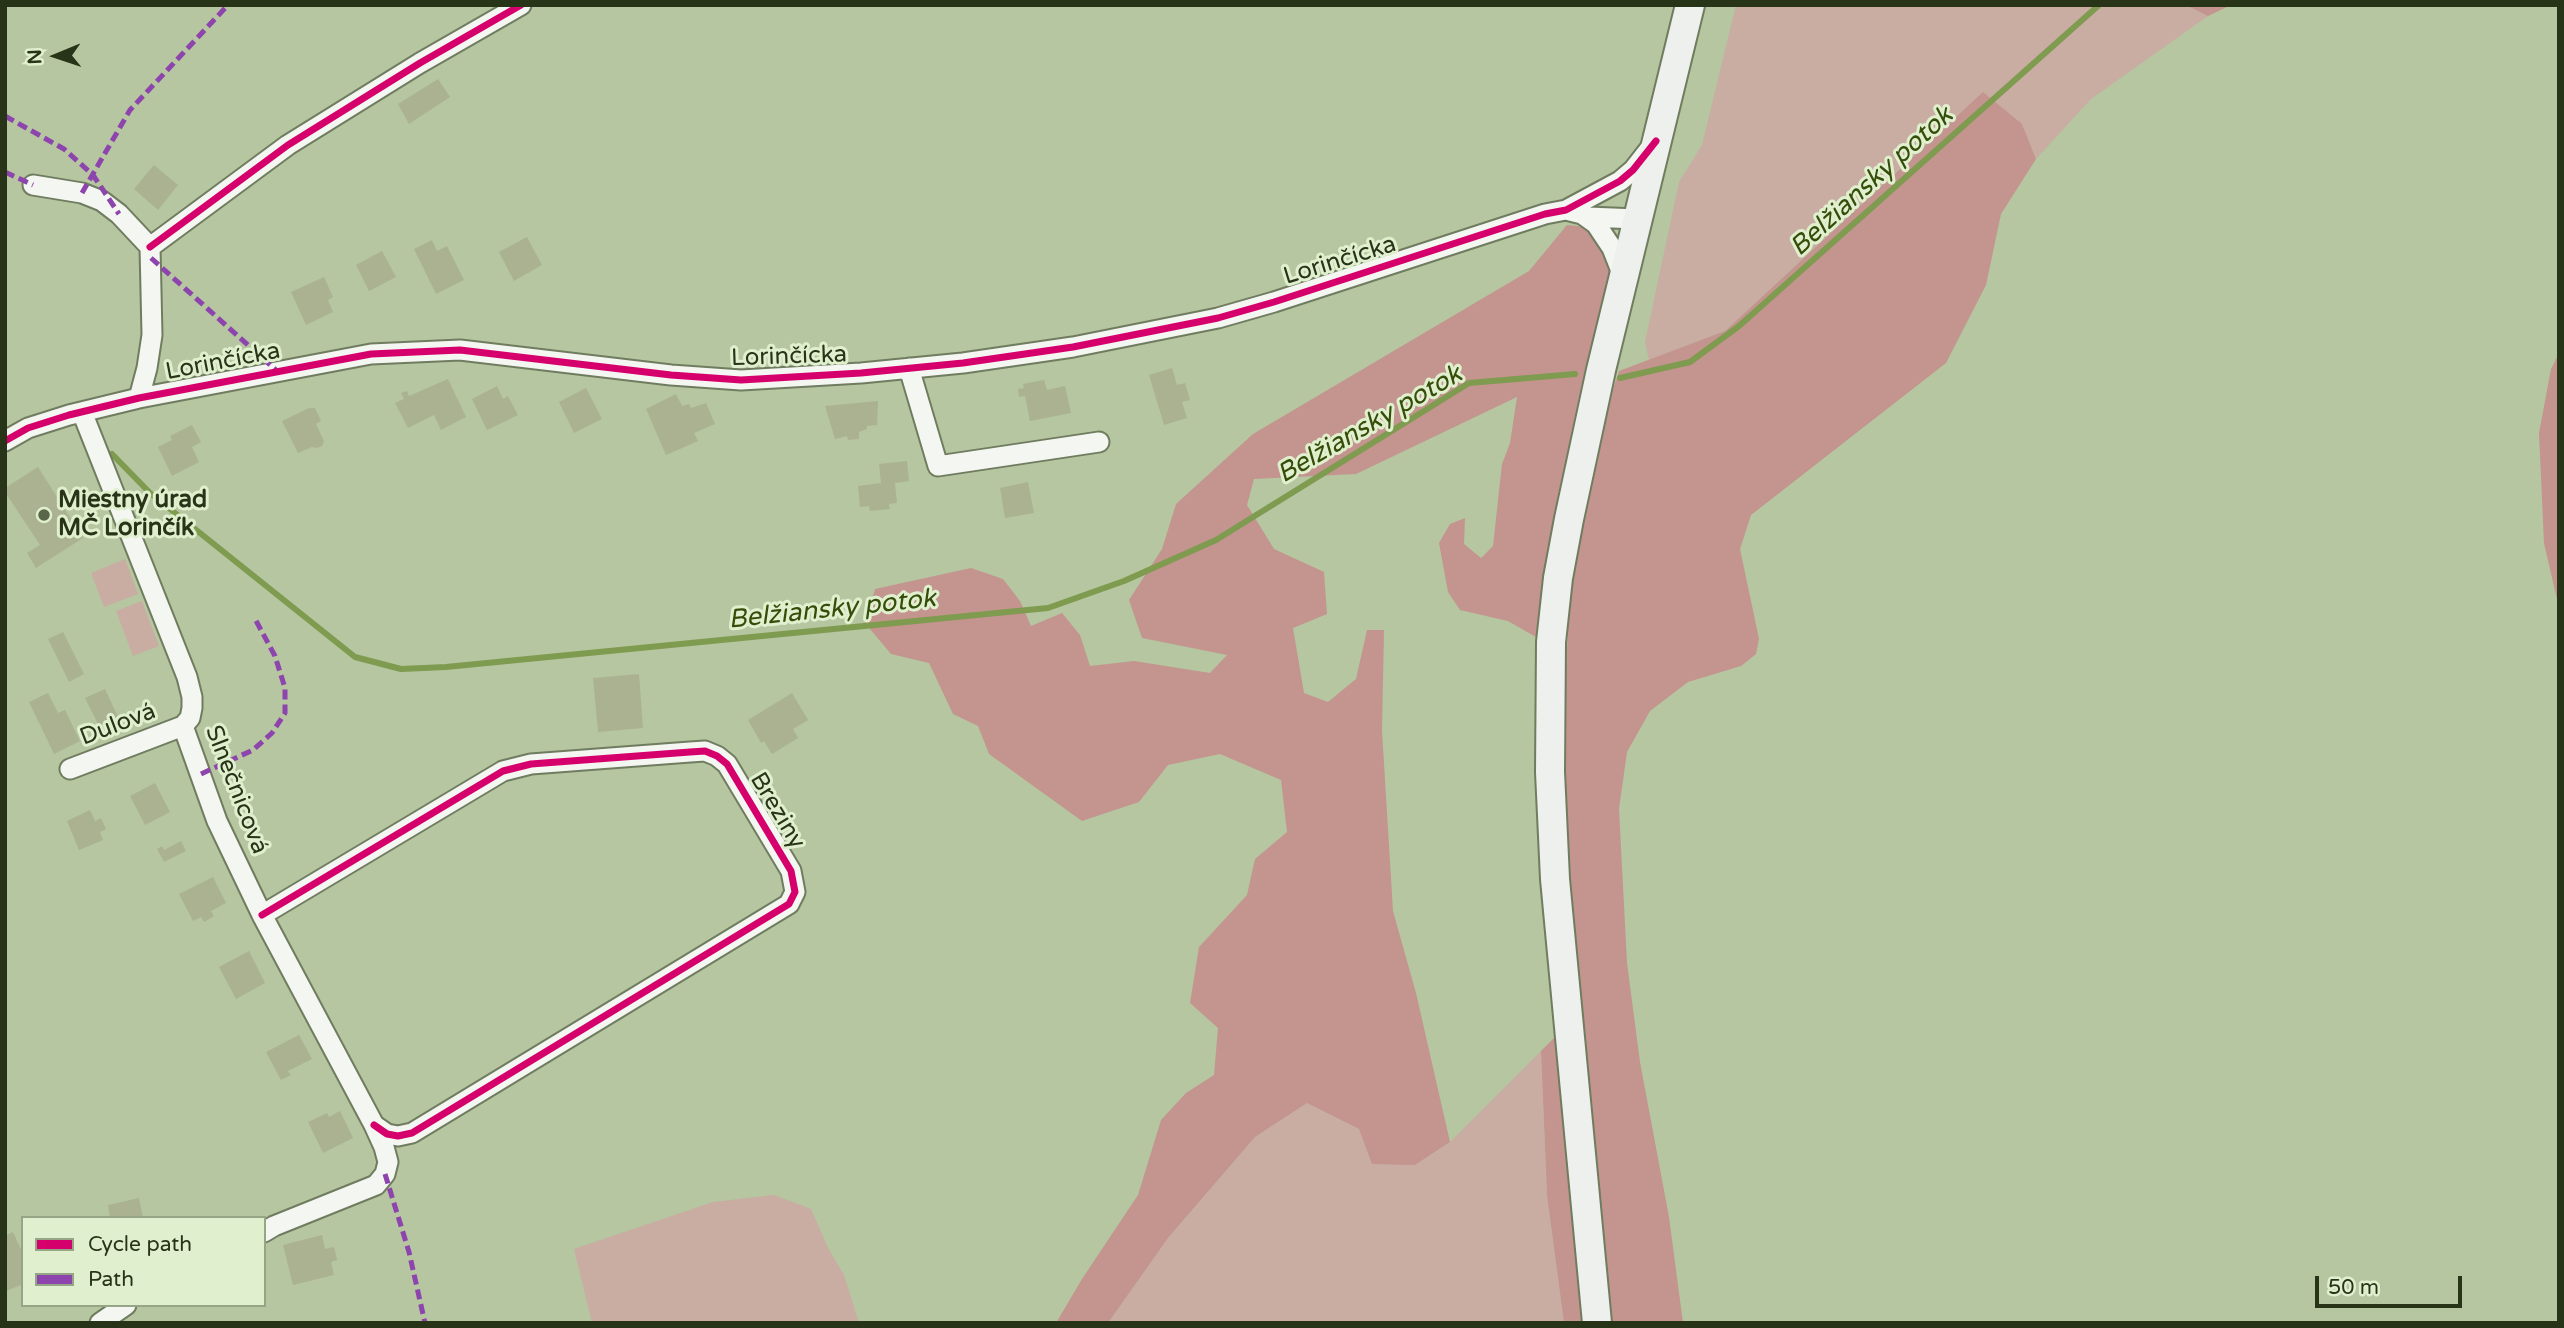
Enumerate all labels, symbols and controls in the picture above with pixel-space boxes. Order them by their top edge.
north arrow [21,21,91,91]
text: N [24,49,46,65]
water label: Belžiansky potok [1784,101,1960,263]
street label: Lorinčícka [1280,230,1400,292]
street label: Lorinčícka [163,337,283,387]
street label: Lorinčícka [730,341,848,373]
water label: Belžiansky potok [1272,359,1468,491]
place label: Miestny úrad MČ Lorinčík [58,487,207,543]
marker: Miestny úrad MČ Lorinčík [36,507,52,523]
water label: Belžiansky potok [727,584,937,636]
street label: Dulová [76,697,160,753]
street label: Slnečnicová [198,722,274,858]
street label: Breziny [743,768,811,854]
legend [21,1216,266,1307]
text: Cycle path [88,1232,192,1257]
scale bar [2319,1262,2466,1306]
text: Path [88,1267,134,1292]
text: 50 m [2328,1275,2379,1300]

